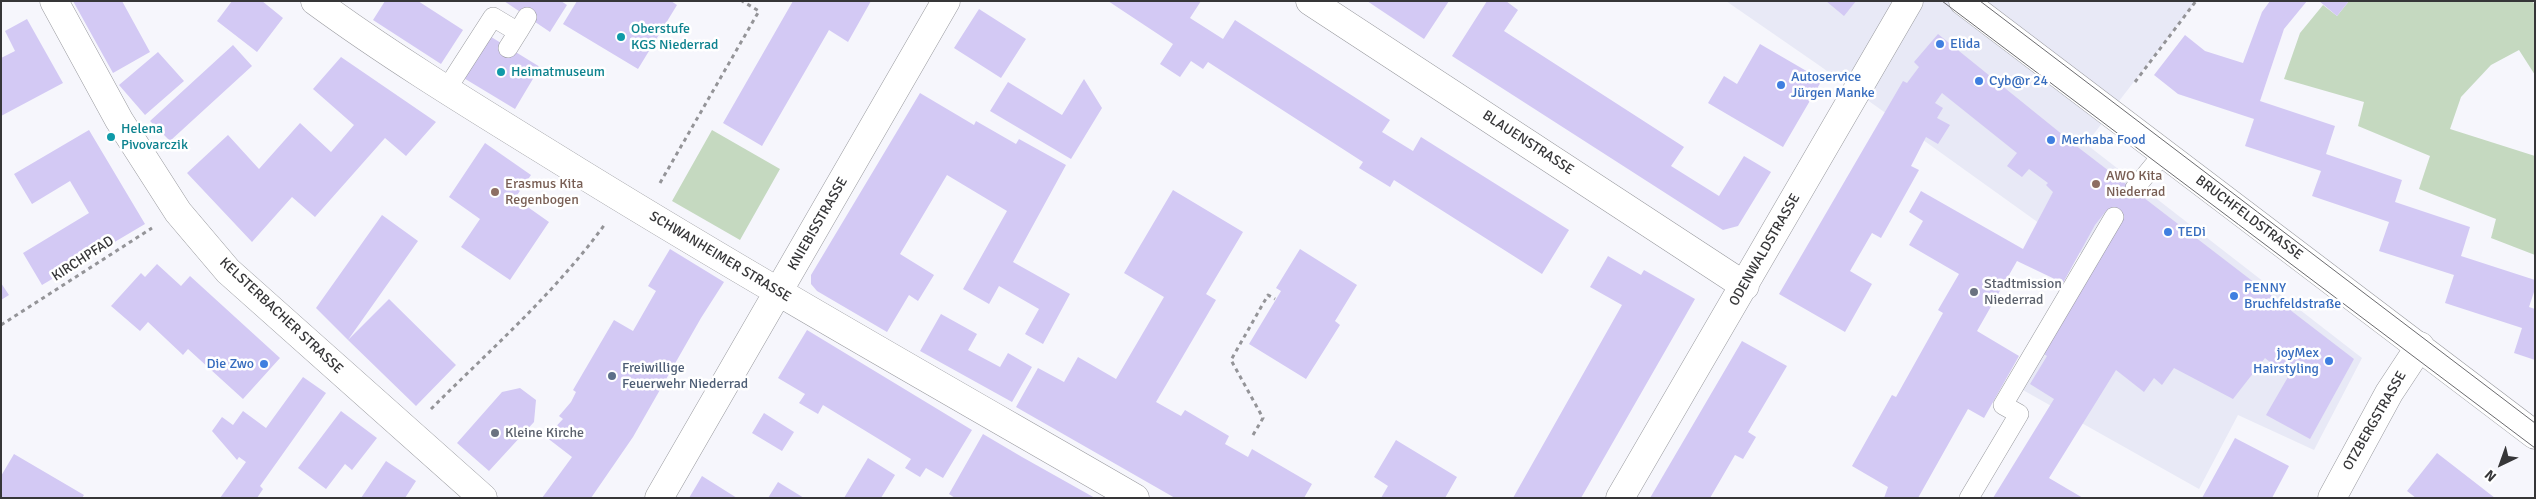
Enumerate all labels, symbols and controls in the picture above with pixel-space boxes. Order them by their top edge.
place label: Oberstufe KGS Niederrad [631,21,718,54]
marker: Oberstufe KGS Niederrad [615,31,627,43]
place label: Elida [1950,36,1980,52]
marker: Elida [1934,38,1946,50]
place label: Heimatmuseum [511,64,605,80]
marker: Heimatmuseum [495,66,507,78]
place label: Autoservice Jürgen Manke [1791,69,1875,102]
place label: Cyb@r 24 [1989,73,2048,89]
marker: Cyb@r 24 [1973,75,1985,87]
marker: Autoservice Jürgen Manke [1775,79,1787,91]
street label: BLAUENSTRASSE [1479,107,1577,179]
place label: Helena Pivovarczik [121,121,188,154]
marker: Helena Pivovarczik [105,131,117,143]
place label: Merhaba Food [2061,132,2146,148]
marker: Merhaba Food [2045,134,2057,146]
place label: AWO Kita Niederrad [2106,168,2165,200]
street label: BRUCHFELDSTRASSE [2192,172,2306,264]
street label: KNIEBISSTRASSE [784,174,852,274]
place label: Erasmus Kita Regenbogen [505,176,583,208]
marker: AWO Kita Niederrad [2090,178,2102,190]
marker: Erasmus Kita Regenbogen [489,186,501,198]
street label: ODENWALDSTRASSE [1726,191,1804,309]
street label: SCHWANHEIMER STRASSE [646,208,794,306]
place label: TEDi [2178,224,2206,240]
marker: TEDi [2162,226,2174,238]
street label: KIRCHPFAD [49,233,117,285]
street label: KELSTERBACHER STRASSE [216,254,346,378]
place label: Stadtmission Niederrad [1984,276,2062,308]
place label: PENNY Bruchfeldstraße [2244,280,2341,312]
marker: Stadtmission Niederrad [1968,286,1980,298]
marker: PENNY Bruchfeldstraße [2228,290,2240,302]
place label: joyMex Hairstyling [2253,345,2319,378]
marker: joyMex Hairstyling [2323,355,2335,367]
place label: Die Zwo [206,356,254,372]
marker: Die Zwo [258,358,270,370]
place label: Freiwillige Feuerwehr Niederrad [622,360,748,392]
street label: OTZBERGSTRASSE [2340,368,2410,474]
marker: Freiwillige Feuerwehr Niederrad [606,370,618,382]
place label: Kleine Kirche [505,425,584,441]
marker: Kleine Kirche [489,427,501,439]
north arrow [2476,439,2526,489]
text: N [2481,466,2500,485]

